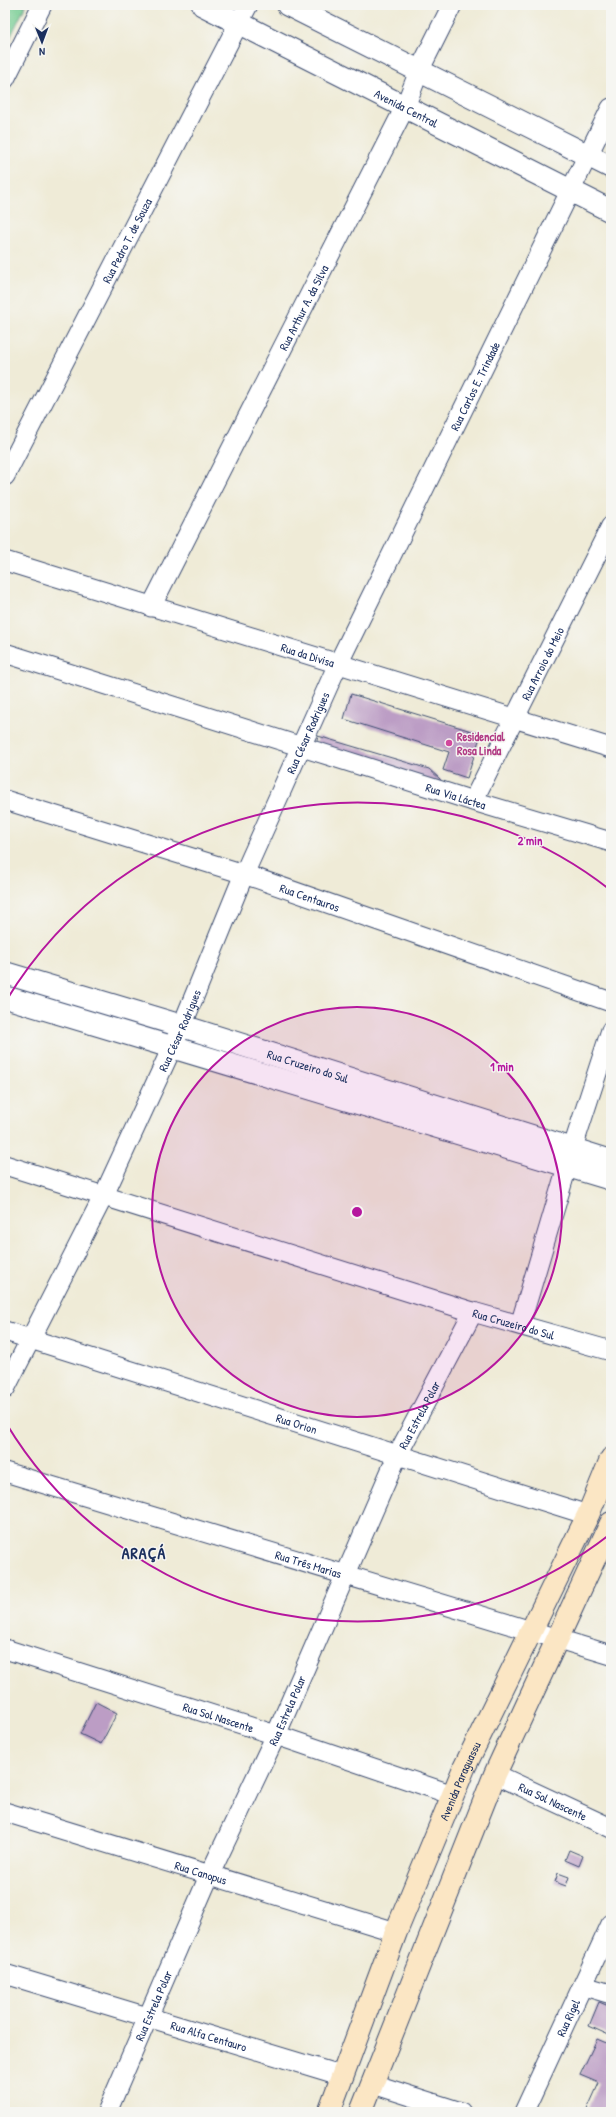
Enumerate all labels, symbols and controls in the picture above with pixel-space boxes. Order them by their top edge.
north arrow [22,22,62,62]
text: N [39,45,45,59]
street label: Avenida Central [372,85,442,131]
street label: Rua Pedro T. de Souza [98,195,156,286]
street label: Rua Arthur A. da Silva [274,261,332,353]
street label: Rua Carlos E. Trindade [446,338,504,433]
street label: Rua Arroio do Meio [517,624,568,703]
street label: Rua da Divisa [279,638,337,671]
street label: Rua César Rodrigues [282,689,333,776]
place label: Residencial Rosa Linda [457,728,505,759]
marker: Residencial Rosa Linda [444,738,454,748]
street label: Rua Via Láctea [424,778,488,813]
text: 2 min [518,832,543,849]
street label: Rua Centauros [278,879,342,915]
street label: Rua César Rodrigues [154,986,205,1074]
street label: Rua Cruzeiro do Sul [265,1045,352,1087]
text: 1 min [490,1058,514,1075]
centre of rings [350,1205,364,1219]
street label: Rua Cruzeiro do Sul [471,1304,558,1343]
street label: Rua Estrela Polar [394,1377,444,1452]
street label: Rua Orion [274,1409,319,1438]
district label: ARAÇÁ [122,1542,166,1564]
street label: Rua Três Marias [273,1546,344,1582]
street label: Rua Estrela Polar [264,1672,310,1748]
street label: Rua Sol Nascente [181,1698,256,1736]
street label: Avenida Paraguassu [435,1738,484,1823]
street label: Rua Sol Nascente [516,1778,590,1824]
street label: Rua Canopus [173,1856,230,1888]
street label: Rua Estrela Polar [130,1967,176,2043]
street label: Rua Rigel [552,1996,584,2039]
street label: Rua Alfa Centauro [169,2016,249,2055]

